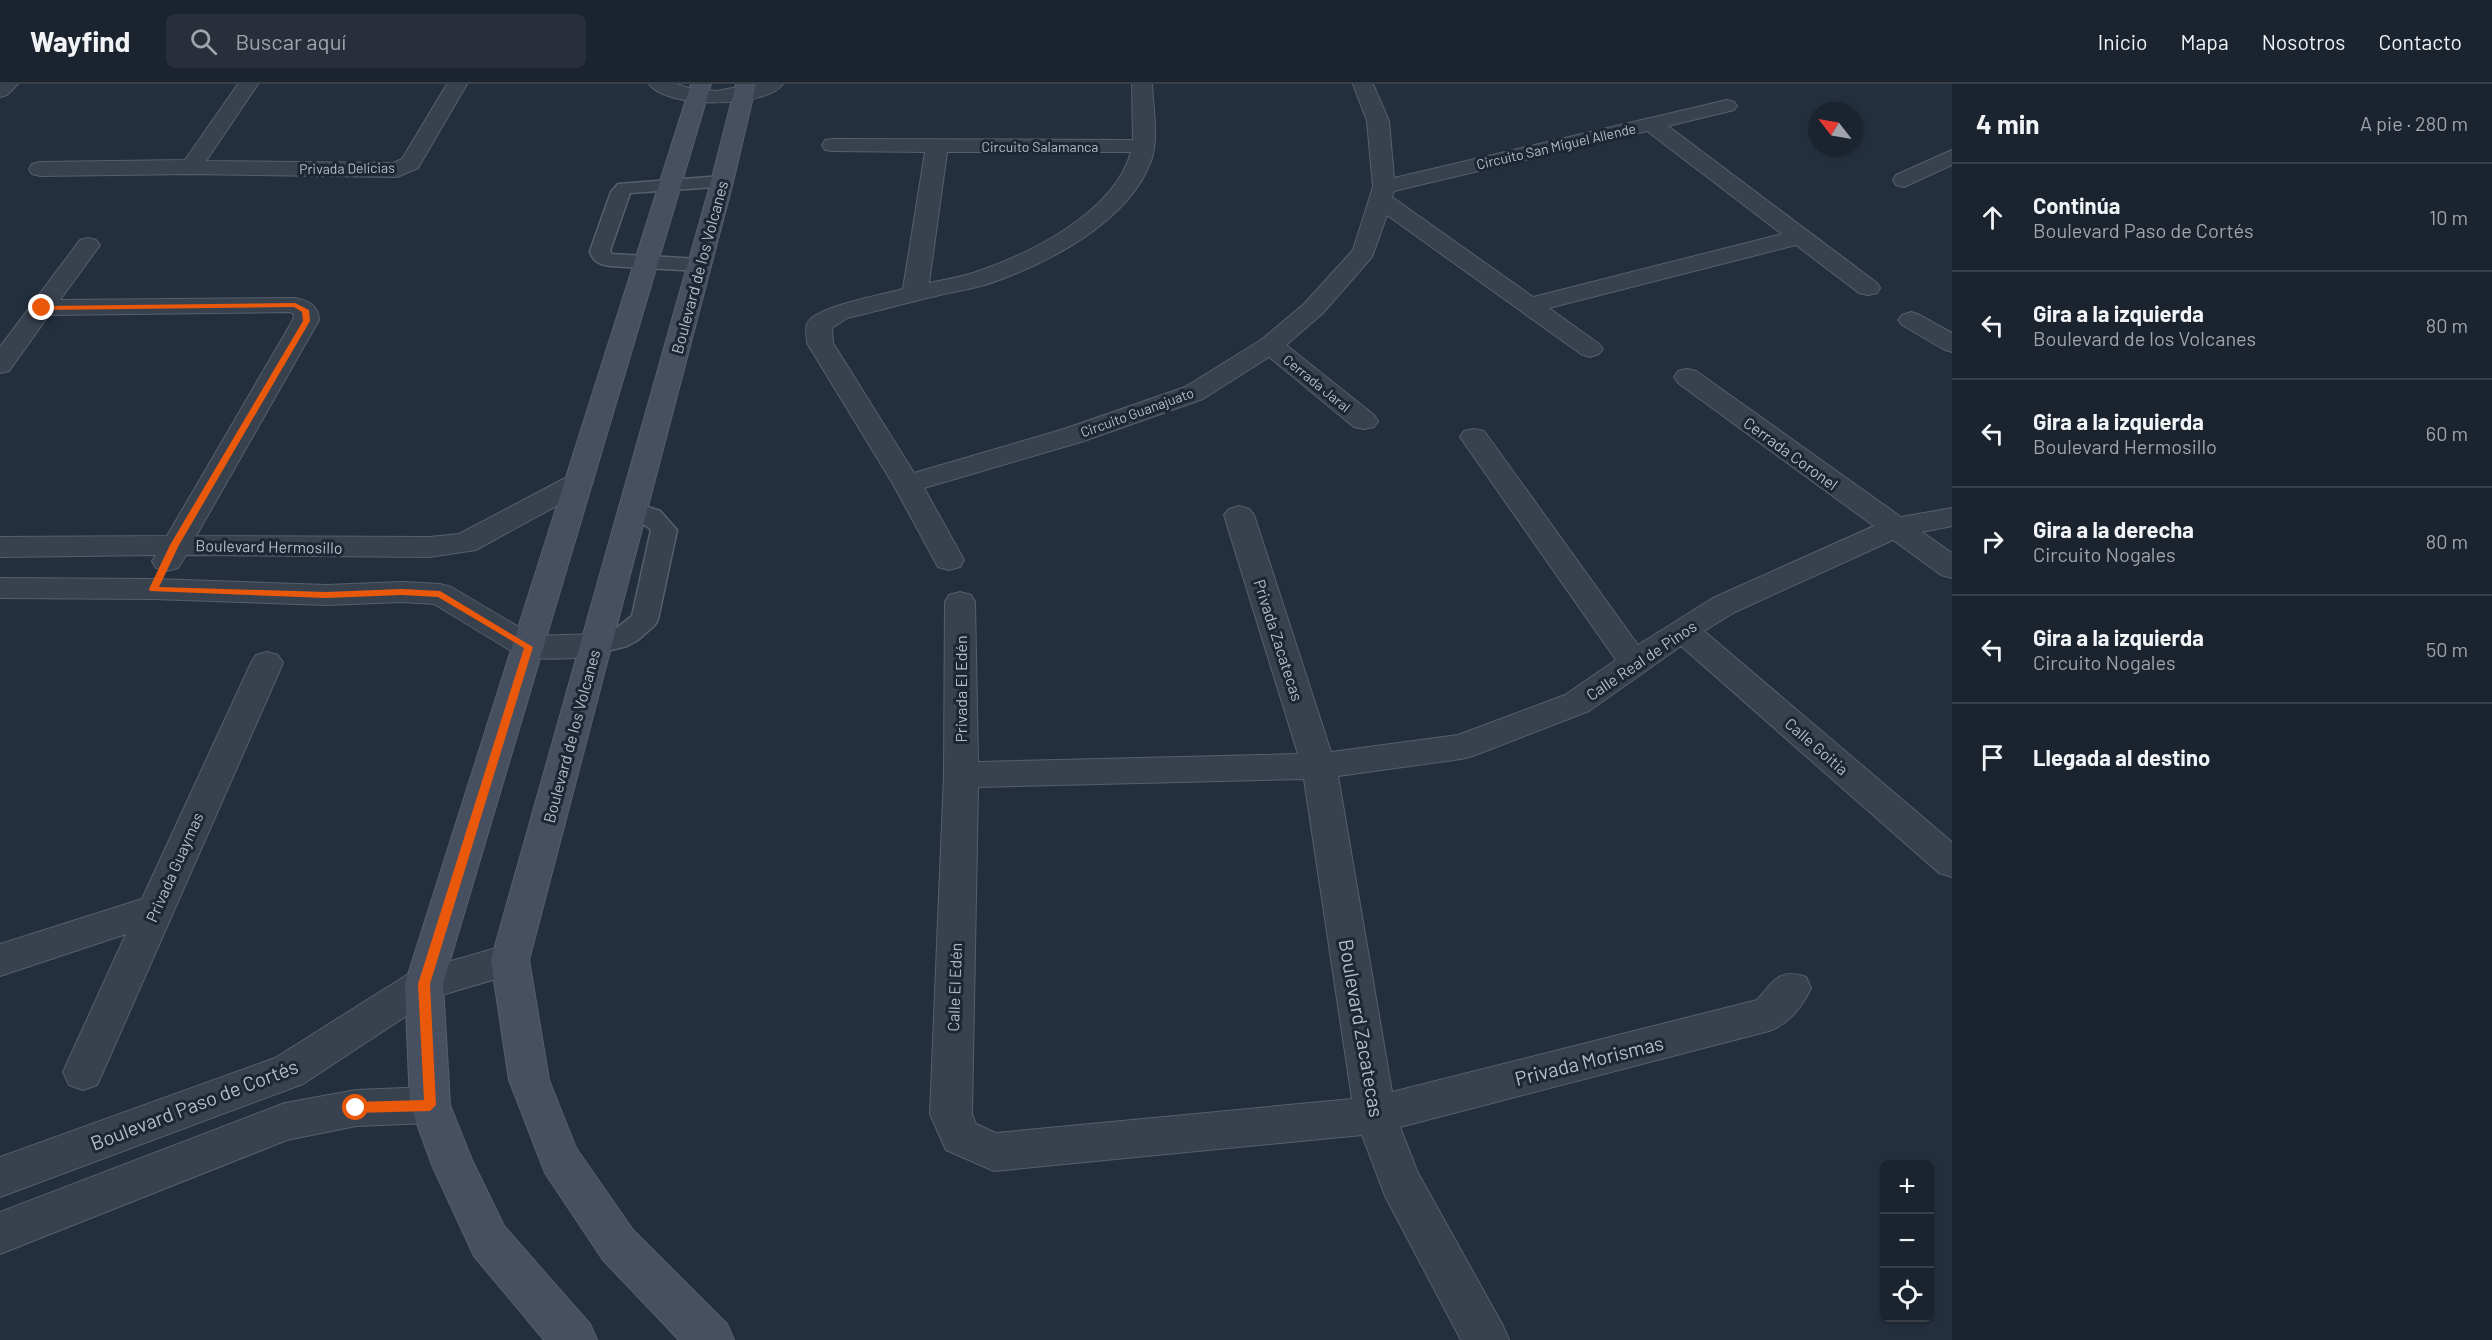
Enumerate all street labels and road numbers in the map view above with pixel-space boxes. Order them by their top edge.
street label: Circuito San Miguel Allende [1474,119,1638,173]
street label: Circuito Salamanca [981,138,1099,155]
street label: Privada Delicias [299,159,395,177]
street label: Boulevard de los Volcanes [667,178,731,356]
street label: Cerrada Jaral [1280,351,1354,415]
street label: Circuito Guanajuato [1078,384,1196,440]
street label: Cerrada Coronel [1740,412,1842,494]
street label: Boulevard Hermosillo [195,535,343,557]
street label: Privada Zacatecas [1250,577,1308,703]
street label: Calle Real de Pinos [1582,616,1700,704]
street label: Privada El Edén [951,635,970,743]
street label: Boulevard de los Volcanes [539,647,603,825]
street label: Calle Goitia [1782,713,1852,779]
street label: Privada Guaymas [141,809,207,925]
street label: Boulevard Zacatecas [1335,937,1389,1119]
street label: Calle El Edén [943,942,965,1032]
street label: Privada Morismas [1512,1030,1666,1090]
street label: Boulevard Paso de Cortés [87,1053,301,1155]

